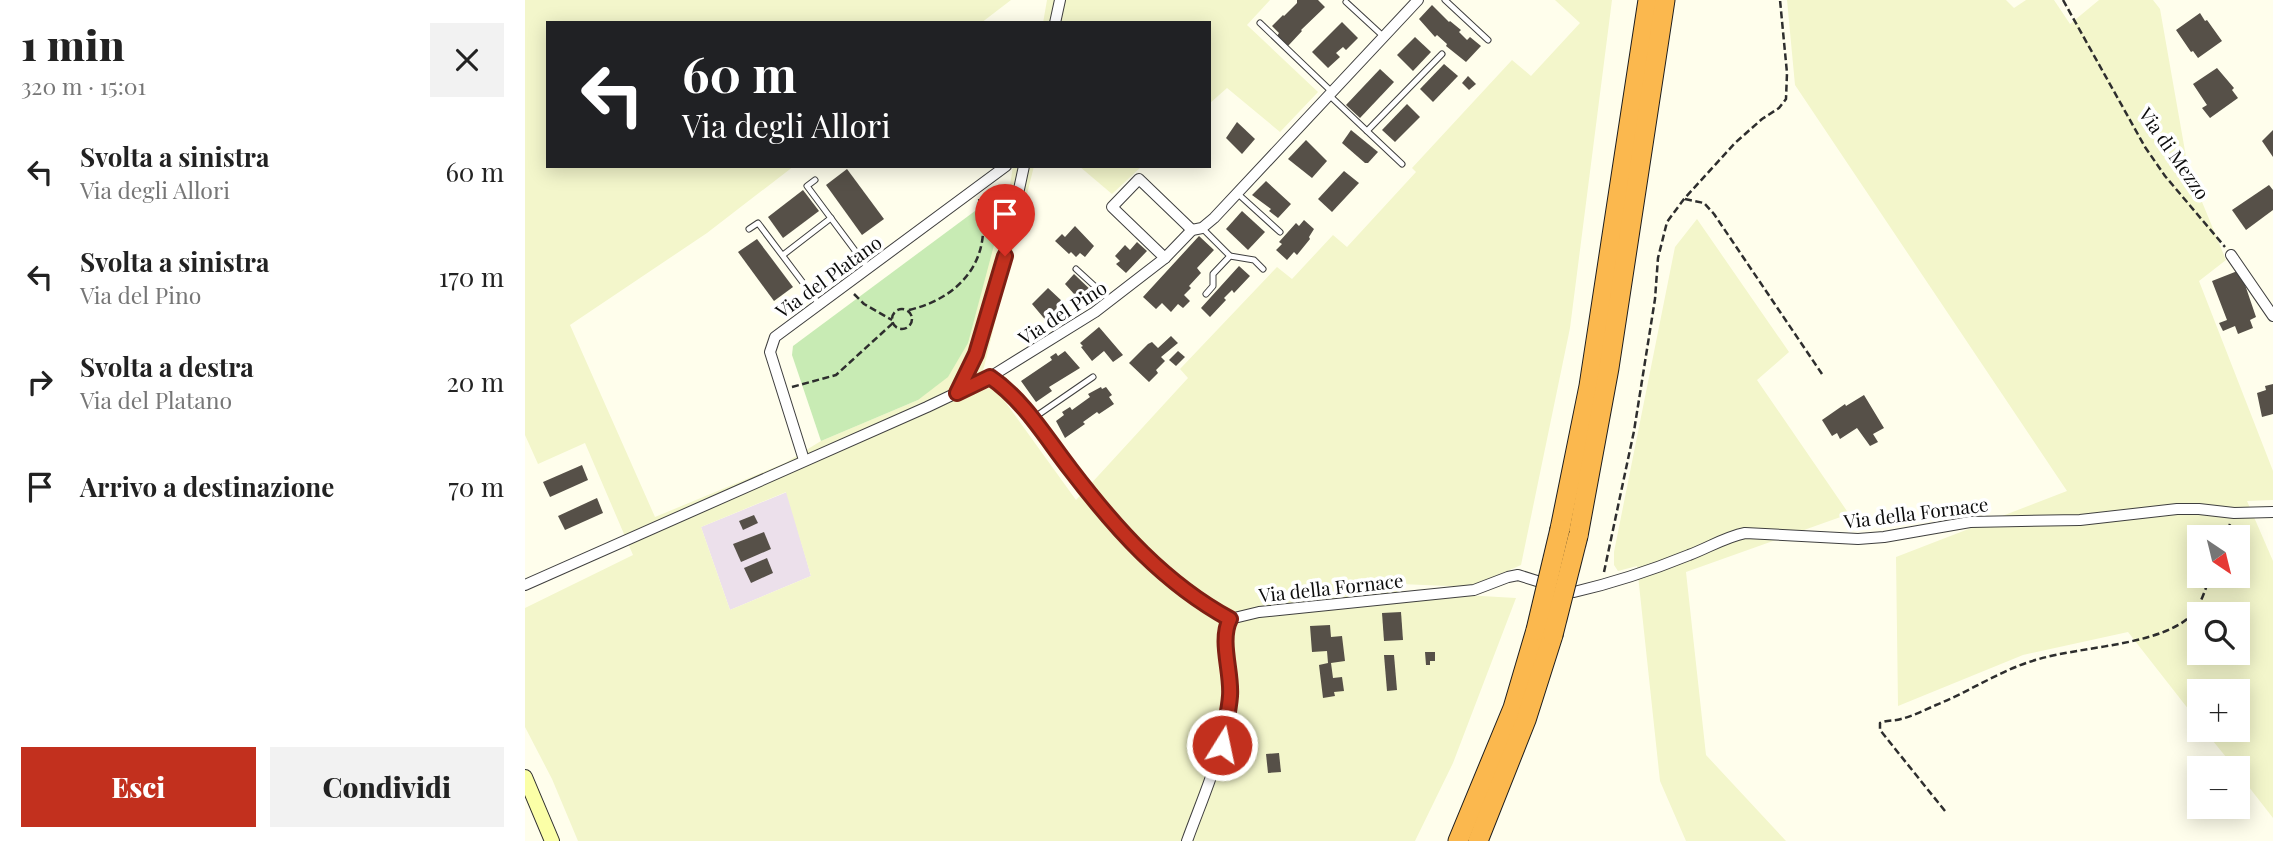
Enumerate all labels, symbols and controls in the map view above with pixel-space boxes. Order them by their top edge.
text: 1 min [21,16,125,72]
button: close [430,23,504,97]
text: 60 m [682,40,797,105]
icon: left [567,49,658,140]
text: 320 m · 15:01 [21,70,146,101]
street label: Via di Mezzo [2133,101,2216,204]
text: Via degli Allori [682,103,891,146]
text: Svolta a sinistra [80,139,269,174]
icon: left [21,153,59,191]
text: 60 m [445,154,504,189]
text: Via degli Allori [80,174,230,205]
pin [975,184,1035,256]
icon: arrive [986,195,1024,233]
street label: Via del Platano [769,229,886,324]
text: Svolta a sinistra [80,244,269,279]
icon: left [21,258,59,296]
text: 170 m [439,259,504,294]
street label: Via del Pino [1012,274,1111,351]
text: Via del Pino [80,279,201,310]
text: Svolta a destra [80,349,254,384]
icon: right [21,363,59,401]
text: 20 m [446,364,504,399]
text: Via del Platano [80,384,232,415]
icon: arrive [21,468,59,506]
text: Arrivo a destinazione [80,469,334,504]
text: 70 m [448,469,504,504]
street label: Via della Fornace [1841,490,1990,534]
north arrow [2187,525,2251,588]
map controls [2187,525,2250,819]
street label: Via della Fornace [1256,566,1405,608]
button: search [2187,602,2250,665]
button: + [2187,679,2250,742]
position arrow [1185,708,1259,782]
button: Esci [21,747,256,827]
button: Condividi [270,747,504,827]
button: − [2187,756,2250,819]

